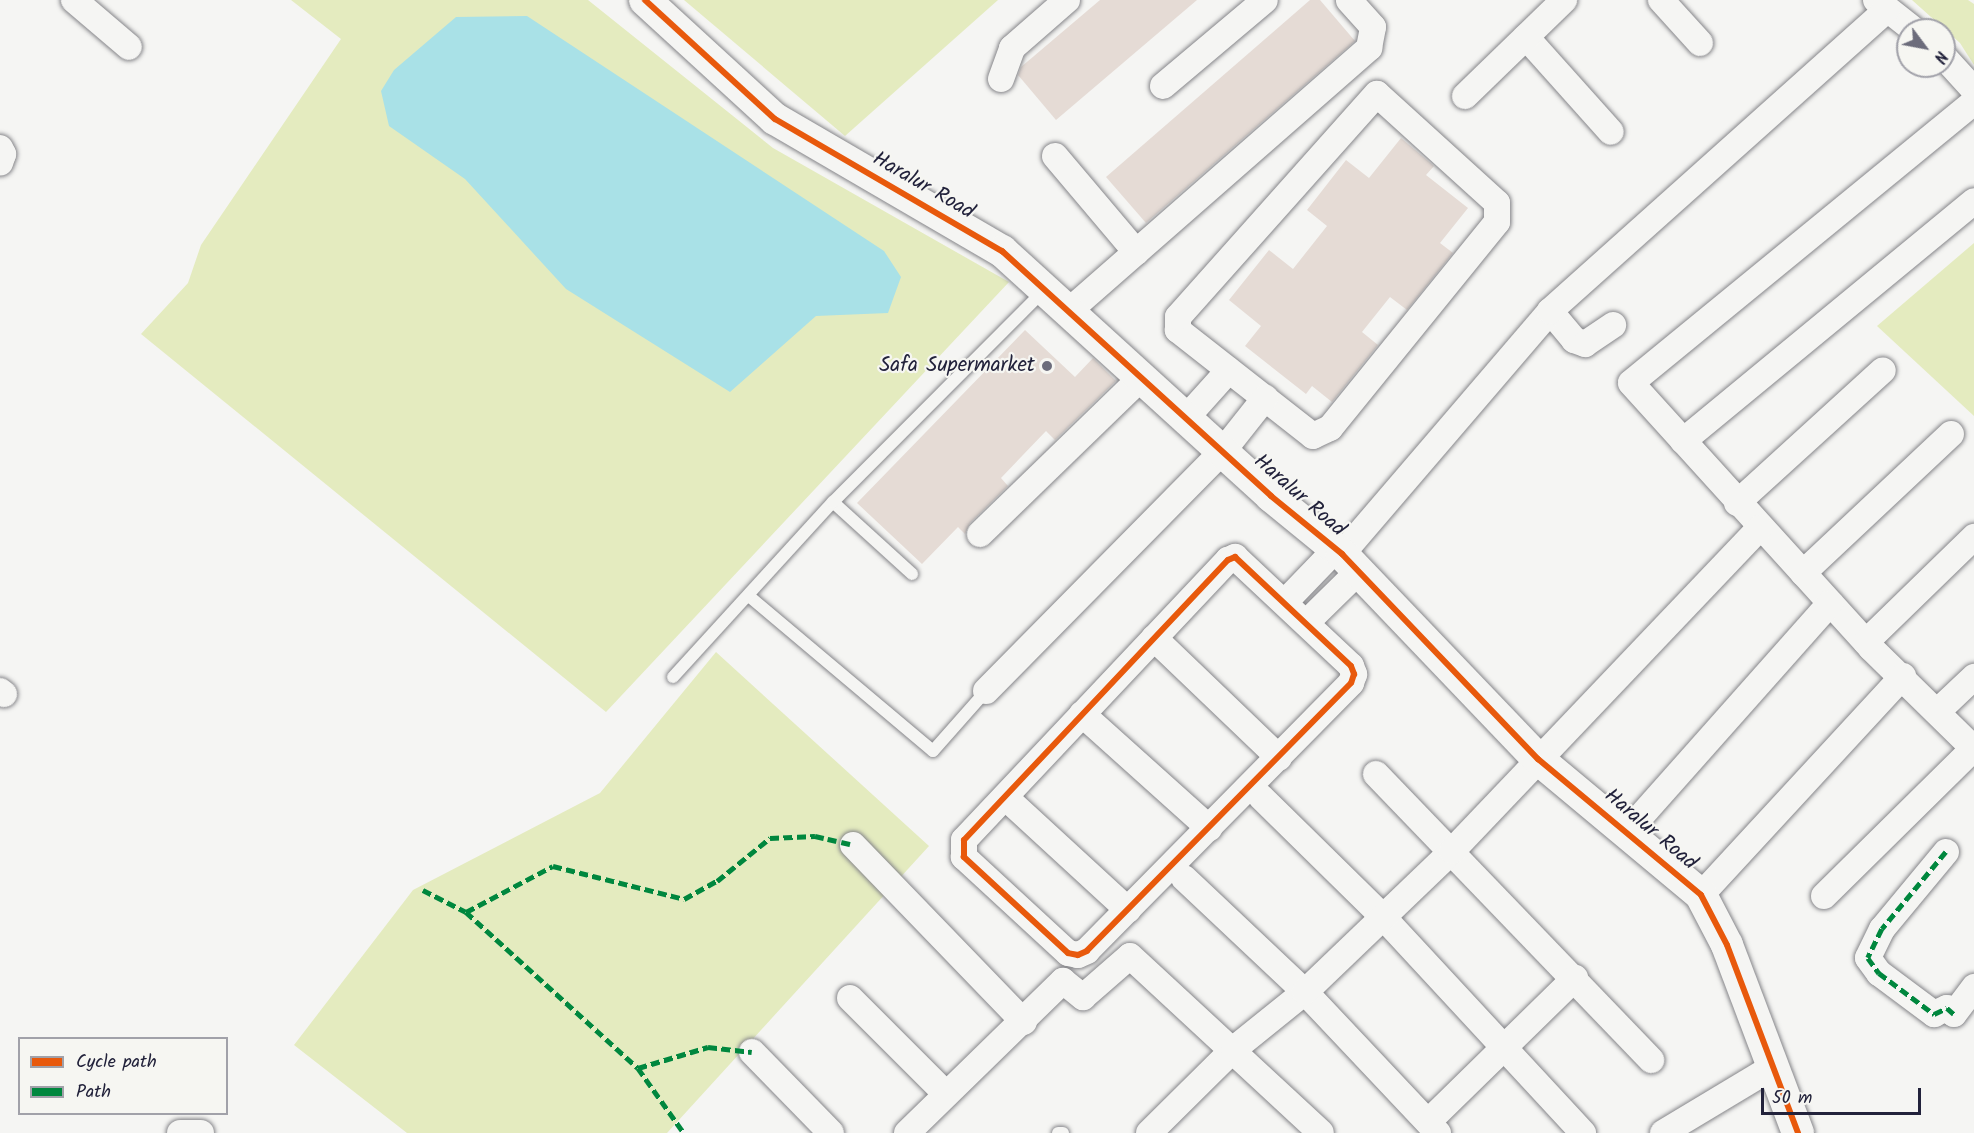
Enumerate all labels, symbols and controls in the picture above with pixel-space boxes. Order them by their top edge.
north arrow [1896,18,1956,78]
text: N [1927,46,1953,68]
street label: Haralur Road [868,147,978,225]
place label: Safa Supermarket [879,353,1035,379]
marker: Safa Supermarket [1040,359,1054,373]
street label: Haralur Road [1248,449,1350,543]
street label: Haralur Road [1598,784,1702,876]
legend [18,1037,228,1115]
text: Cycle path [76,1048,157,1077]
scale bar [1764,1076,1924,1114]
text: Path [76,1078,111,1107]
text: 50 m [1772,1084,1812,1113]

